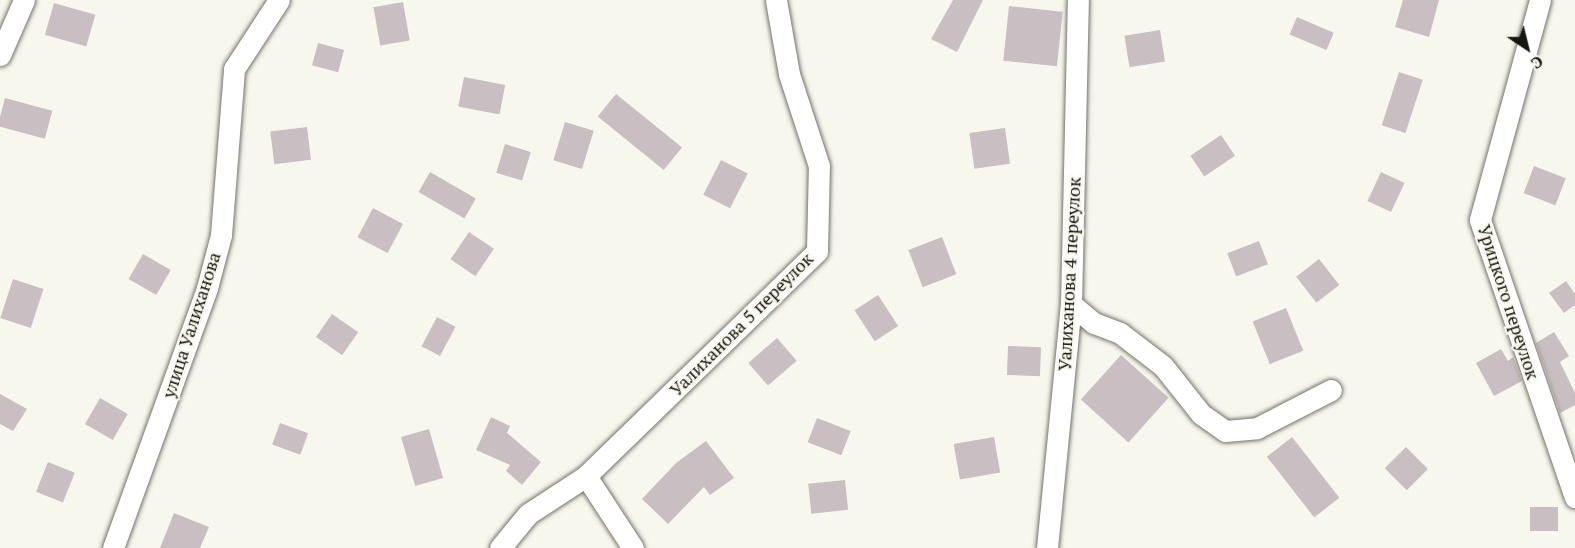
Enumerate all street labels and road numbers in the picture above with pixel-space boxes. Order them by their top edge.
street label: Уалиханова 4 переулок [1053,177,1085,371]
street label: Урицкого переулок [1474,222,1544,382]
street label: Уалиханова 5 переулок [665,248,817,400]
street label: улица Уалиханова [157,249,225,401]

